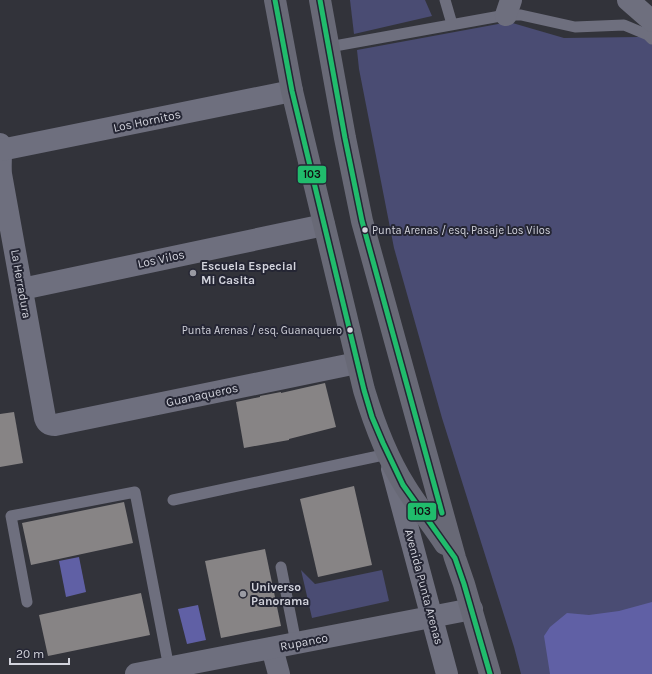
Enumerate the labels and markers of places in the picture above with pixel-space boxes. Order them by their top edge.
place label: Punta Arenas / esq. Pasaje Los Vilos [372,224,551,237]
marker: Punta Arenas / esq. Pasaje Los Vilos [360,225,370,235]
place label: Escuela Especial Mi Casita [201,259,296,287]
marker: Escuela Especial Mi Casita [188,268,198,278]
place label: Punta Arenas / esq. Guanaquero [182,324,342,337]
marker: Punta Arenas / esq. Guanaquero [345,325,355,335]
place label: Universo Panorama [251,580,309,608]
marker: Universo Panorama [238,589,248,599]

